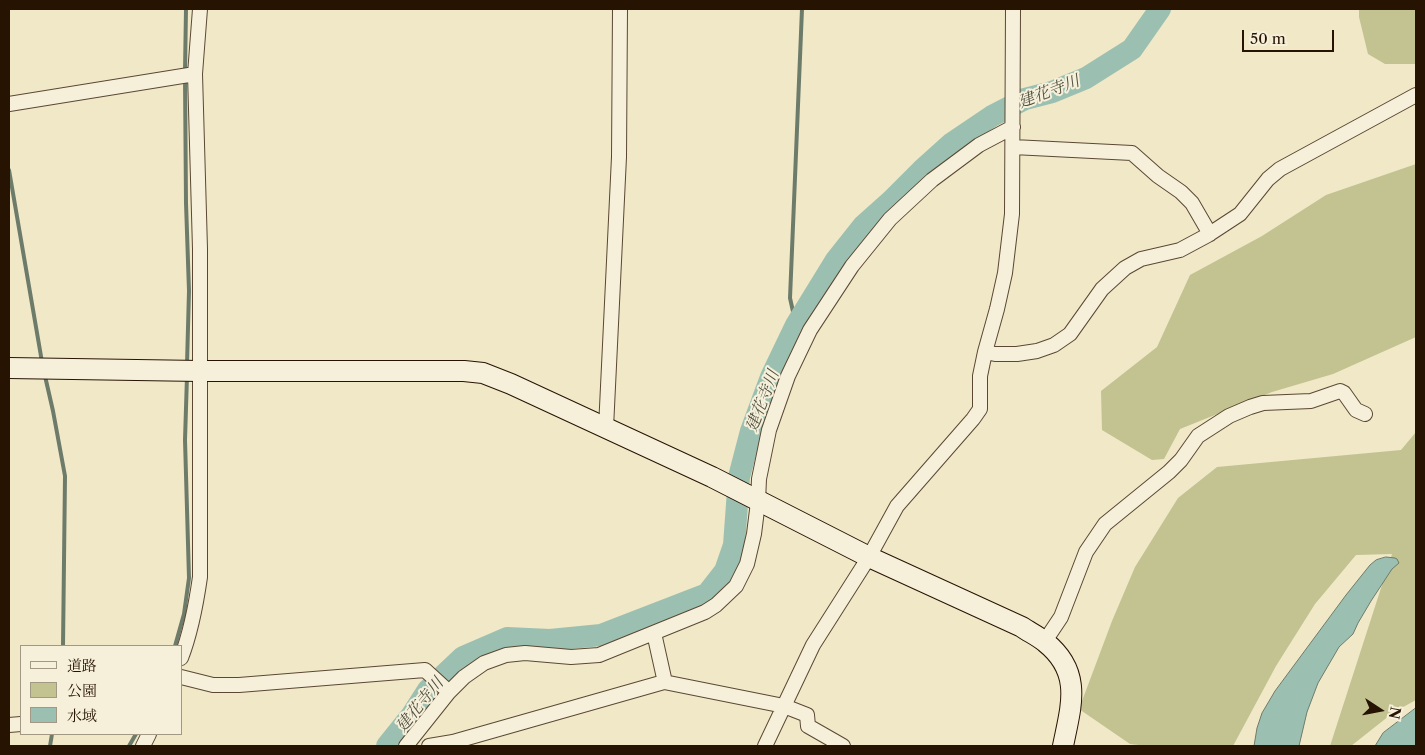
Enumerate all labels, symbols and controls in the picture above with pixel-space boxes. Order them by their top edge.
scale bar [1245,20,1338,52]
text: 50 m [1250,29,1286,48]
water label: 建花寺川 [1016,72,1082,112]
water label: 建花寺川 [743,368,783,434]
legend [20,645,182,735]
text: 道路 [67,656,97,675]
water label: 建花寺川 [392,674,448,736]
text: 公園 [67,681,97,700]
north arrow [1355,685,1405,735]
text: N [1385,705,1405,721]
text: 水域 [67,706,97,725]

